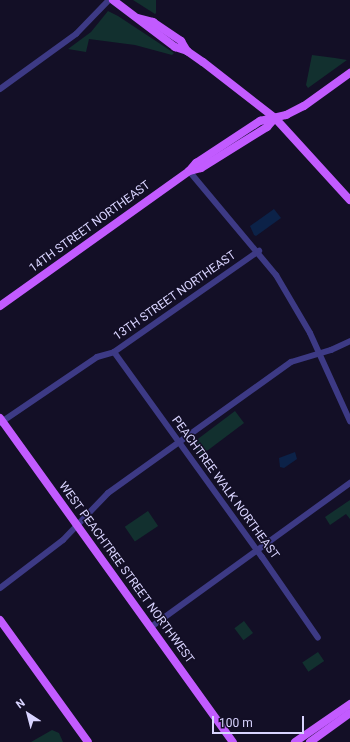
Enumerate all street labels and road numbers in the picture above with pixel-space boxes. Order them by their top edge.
street label: 14TH STREET NORTHEAST [27,178,153,276]
street label: 13TH STREET NORTHEAST [111,248,239,344]
street label: PEACHTREE WALK NORTHEAST [168,414,282,562]
street label: WEST PEACHTREE STREET NORTHWEST [55,479,197,667]

